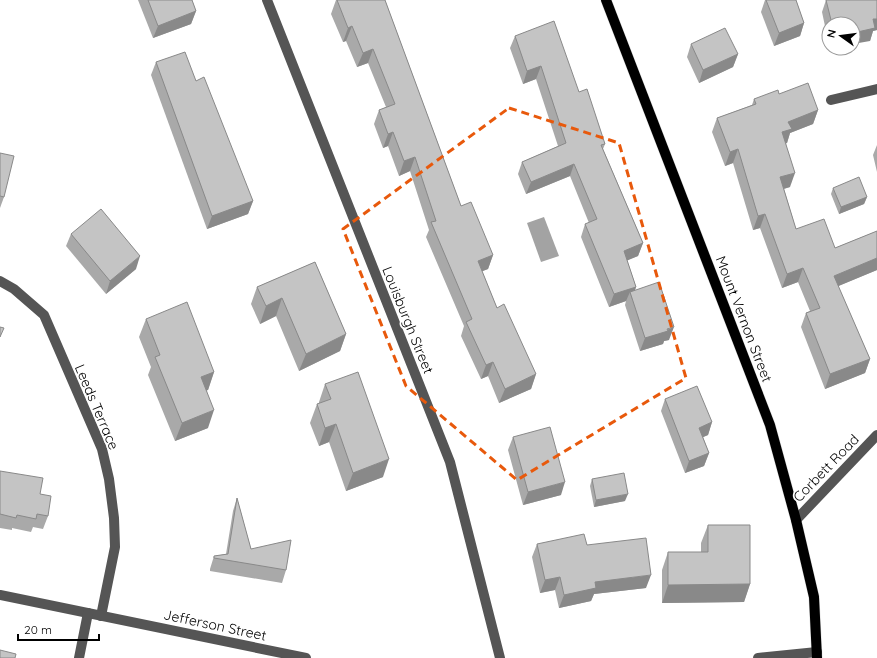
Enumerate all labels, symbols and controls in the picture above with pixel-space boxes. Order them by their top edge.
north arrow [821,16,861,56]
text: N [824,28,839,39]
street label: Mount Vernon Street [712,253,776,385]
street label: Louisburgh Street [378,264,438,376]
street label: Leeds Terrace [71,362,123,453]
street label: Corbett Road [789,430,863,506]
street label: Jefferson Street [162,605,268,645]
scale bar [18,616,99,642]
text: 20 m [24,622,52,637]

